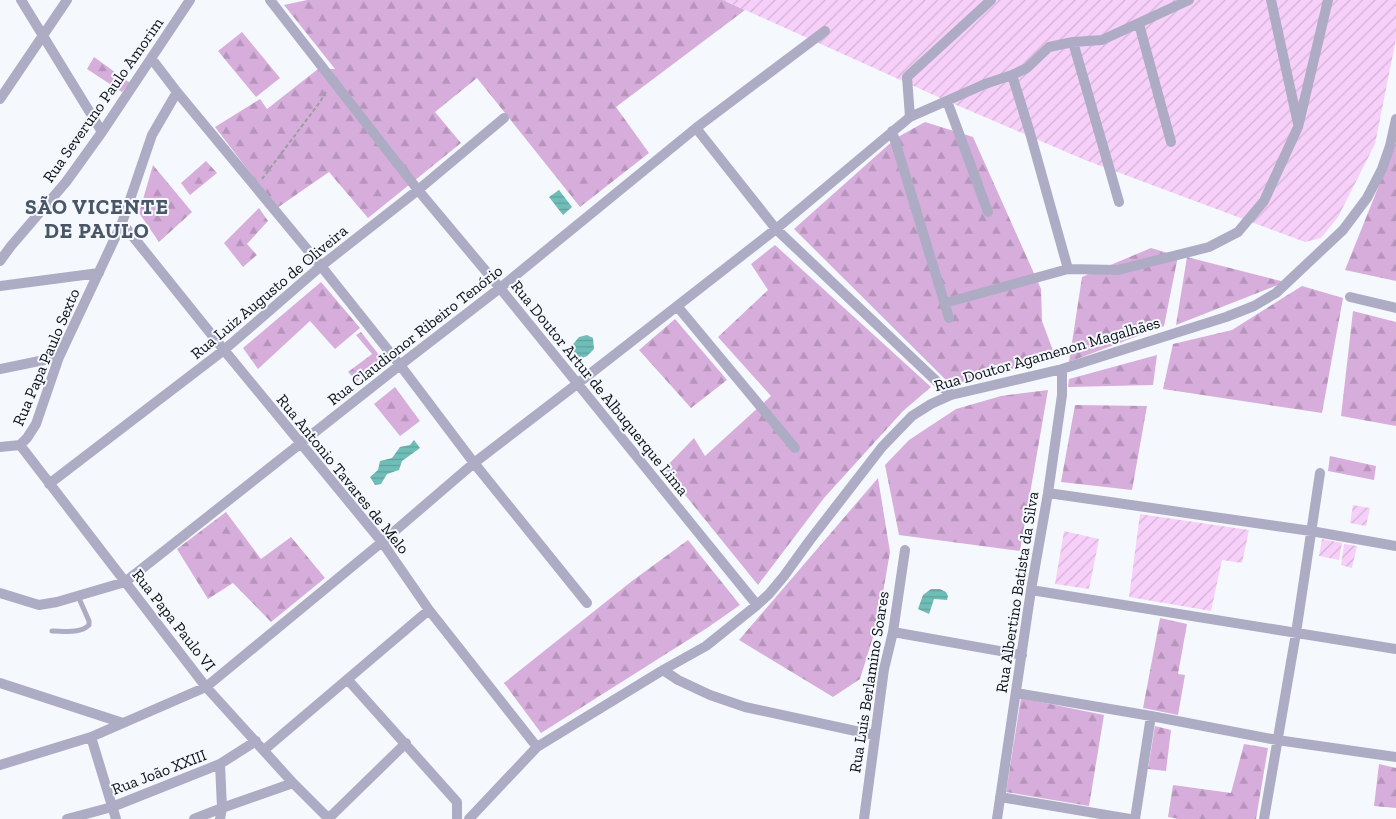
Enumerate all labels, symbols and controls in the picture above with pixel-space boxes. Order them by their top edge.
street label: Rua Severuno Paulo Amorim [39,14,167,186]
district label: SÃO VICENTE DE PAULO [25,194,169,243]
street label: Rua Luiz Augusto de Oliveira [187,221,351,363]
street label: Rua Claudionor Ribeiro Tenório [324,261,506,409]
street label: Rua Doutor Artur de Albuquerque Lima [507,277,693,500]
street label: Rua Papa Paulo Sexto [8,285,84,429]
street label: Rua Doutor Agamenon Magalhães [932,313,1162,395]
street label: Rua Antonio Tavares de Melo [273,390,413,558]
street label: Rua Albertino Batista da Silva [992,490,1042,694]
street label: Rua Papa Paulo VI [128,565,220,675]
street label: Rua Luis Berlamino Soares [845,590,893,774]
street label: Rua João XXIII [109,745,209,799]

